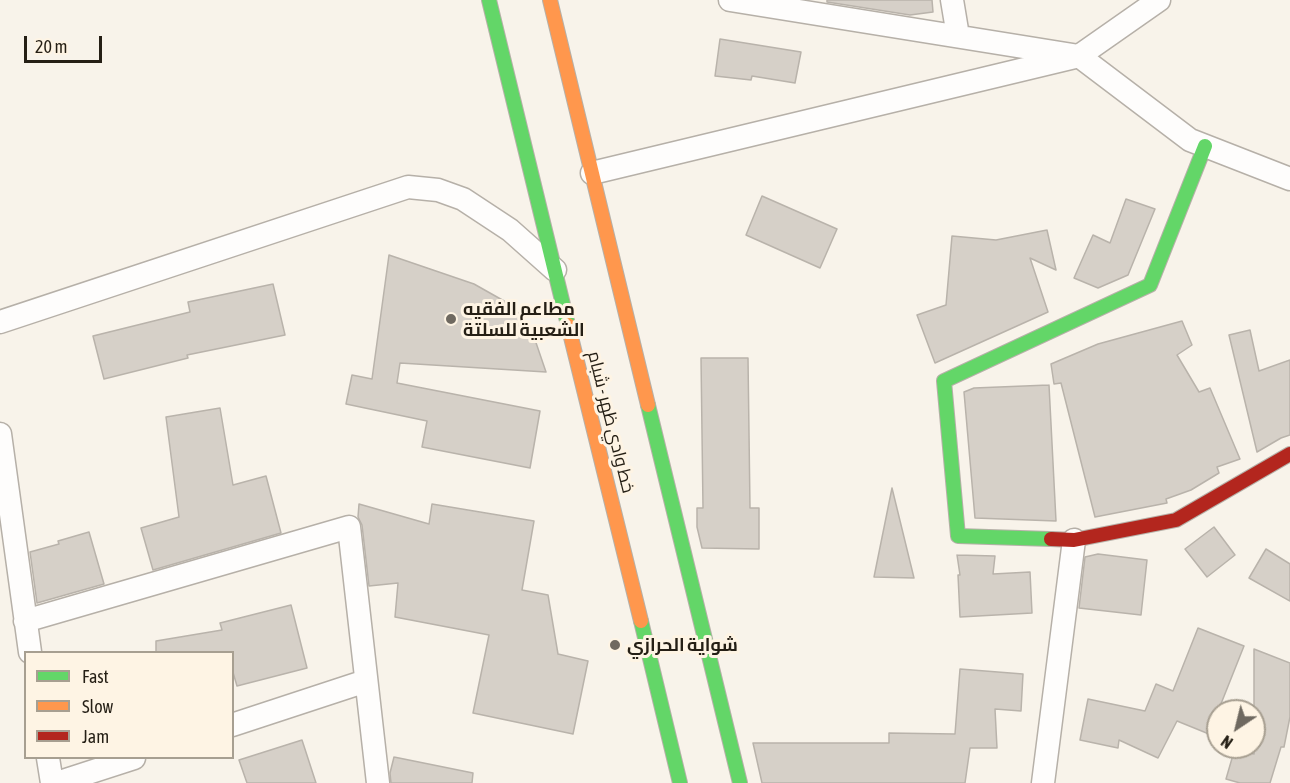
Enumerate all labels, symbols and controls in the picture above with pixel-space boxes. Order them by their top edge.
scale bar [27,24,105,62]
text: 20 m [35,36,67,57]
place label: مطاعم الفقيه الشعبية للسلتة [463,298,585,340]
marker: مطاعم الفقيه الشعبية للسلتة [444,312,458,326]
street label: خط وادي ظهر - شبام [583,349,639,495]
place label: شواية الحرازي [627,634,738,656]
marker: شواية الحرازي [608,638,622,652]
legend [24,651,234,759]
text: Fast [82,666,109,687]
text: Slow [82,696,113,717]
north arrow [1206,699,1266,759]
text: Jam [82,726,109,747]
text: N [1218,732,1236,752]

